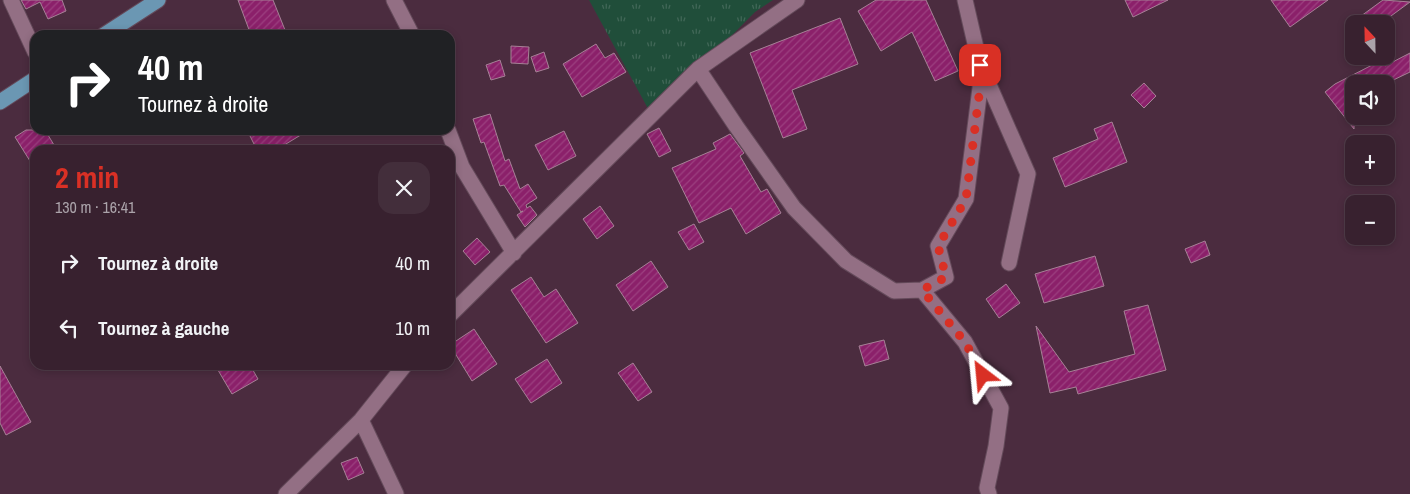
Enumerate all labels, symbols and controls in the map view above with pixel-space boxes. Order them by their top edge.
north arrow [1345,15,1395,65]
map controls [1345,15,1395,245]
text: 40 m [138,44,203,91]
pin [959,44,1001,86]
icon: right [55,50,120,115]
icon: arrive [966,51,994,79]
button: sound [1345,75,1395,125]
text: Tournez à droite [138,89,268,119]
button: + [1345,135,1395,185]
text: 2 min [55,157,119,197]
button: close [378,162,430,214]
button: − [1345,195,1395,245]
text: 130 m · 16:41 [55,196,135,218]
icon: right [55,249,83,277]
text: Tournez à droite [98,250,218,276]
text: 40 m [395,250,430,276]
icon: left [55,314,83,342]
text: Tournez à gauche [98,315,229,341]
text: 10 m [395,315,430,341]
position arrow [956,348,1008,400]

